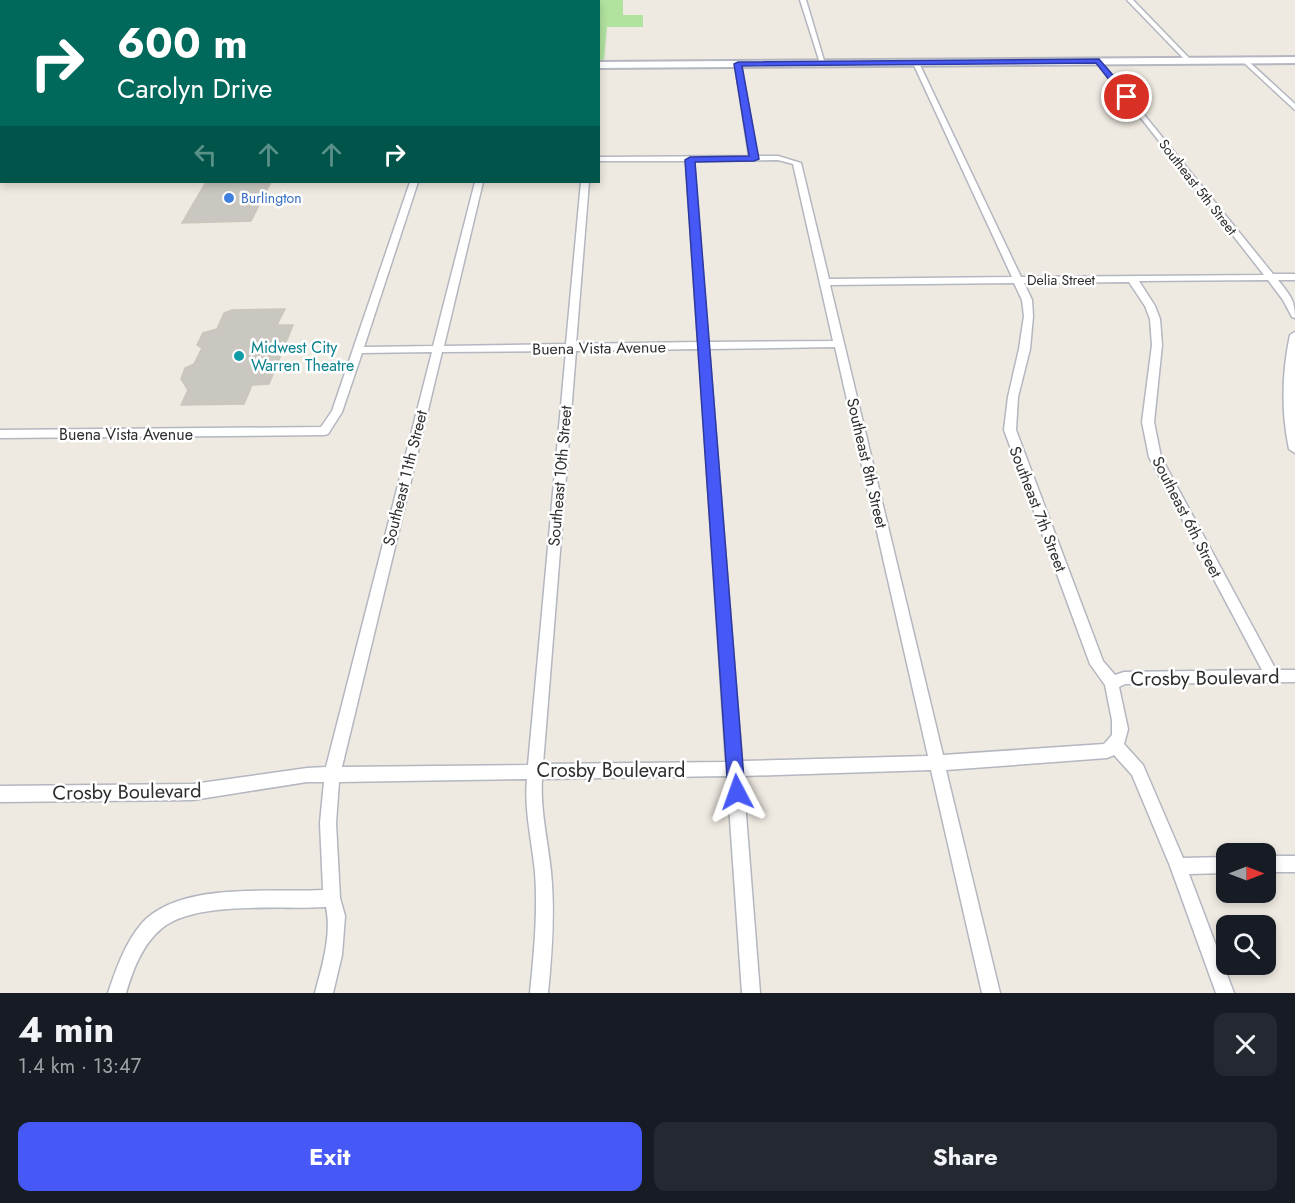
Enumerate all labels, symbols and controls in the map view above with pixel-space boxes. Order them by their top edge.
text: 600 m [117,13,248,74]
icon: right [18,24,96,102]
text: Carolyn Drive [117,69,272,108]
pin [1101,71,1152,122]
icon: arrive [1110,80,1143,113]
street label: Southeast 5th Street [1154,135,1242,240]
icon: left [189,138,222,171]
icon: ahead [252,138,285,171]
icon: ahead [315,138,348,171]
icon: right [378,138,411,171]
place label: Burlington [241,188,302,208]
marker: Burlington [222,191,236,205]
street label: Delia Street [1027,270,1096,290]
street label: Buena Vista Avenue [532,335,666,361]
place label: Midwest City Warren Theatre [251,336,354,377]
marker: Midwest City Warren Theatre [232,349,246,363]
street label: Southeast 8th Street [841,396,893,531]
street label: Southeast 10th Street [542,405,578,547]
street label: Southeast 11th Street [377,408,433,548]
street label: Buena Vista Avenue [59,423,193,446]
street label: Southeast 7th Street [1003,443,1073,575]
street label: Southeast 6th Street [1146,452,1228,582]
street label: Crosby Boulevard [1130,662,1280,694]
street label: Crosby Boulevard [537,756,686,785]
position arrow [705,760,769,824]
street label: Crosby Boulevard [52,776,202,808]
north arrow [1216,843,1276,903]
map controls [1216,843,1276,975]
button: search [1216,915,1276,975]
text: 4 min [18,1003,114,1055]
button: close [1214,1013,1277,1076]
text: 1.4 km · 13:47 [18,1052,141,1081]
button: Exit [18,1122,642,1191]
button: Share [654,1122,1277,1191]

